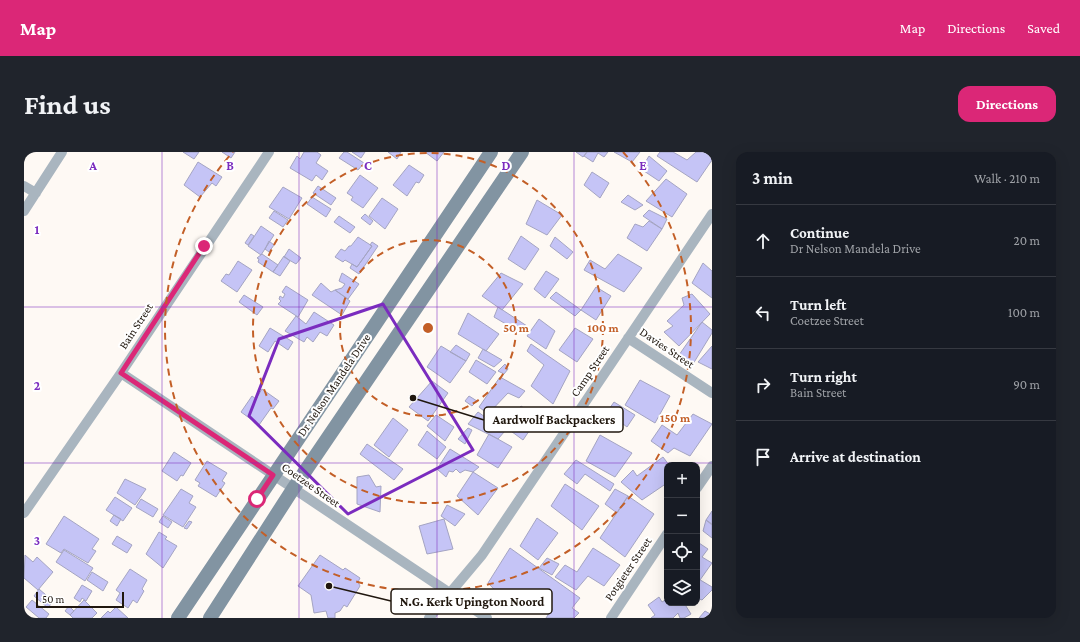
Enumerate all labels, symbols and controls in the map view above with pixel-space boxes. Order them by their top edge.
text: Map [20,18,56,39]
text: Map [900,20,925,36]
text: Directions [947,20,1005,36]
text: Saved [1027,20,1060,36]
button: Directions [958,86,1056,122]
text: Find us [24,89,111,120]
text: A [88,158,97,173]
text: B [226,158,234,173]
text: C [364,158,372,173]
text: D [502,158,511,173]
text: E [639,158,647,173]
text: 3 min [752,169,793,188]
text: Walk · 210 m [974,171,1040,186]
text: 1 [35,222,40,237]
text: Continue [790,225,849,241]
icon: ahead [752,230,774,252]
text: 20 m [1014,233,1040,248]
route end [195,237,213,255]
text: Dr Nelson Mandela Drive [790,241,921,256]
text: Turn left [790,297,846,313]
street label: Bain Street [116,299,157,352]
icon: left [752,302,774,324]
text: 100 m [1008,305,1040,320]
text: Coetzee Street [790,313,864,328]
centre of rings [421,321,435,335]
text: 50 m [503,321,530,335]
text: 100 m [587,321,620,335]
street label: Davies Street [637,325,698,372]
street label: Dr Nelson Mandela Drive [294,331,374,439]
street label: Camp Street [568,342,613,399]
text: Turn right [790,369,857,385]
icon: right [752,374,774,396]
text: 90 m [1013,377,1040,392]
text: 2 [34,378,41,393]
text: Bain Street [790,385,846,400]
callout: Aardwolf Backpackers [484,407,623,432]
text: 150 m [660,411,691,425]
text: Aardwolf Backpackers [492,412,615,427]
icon: arrive [752,446,774,468]
text: Arrive at destination [790,449,921,465]
street label: Coetzee Street [279,460,344,511]
map controls [664,462,700,606]
button: + [664,462,700,498]
route start [248,490,266,508]
button: − [664,498,700,534]
text: 3 [34,533,40,548]
street label: Potgieter Street [602,534,655,603]
button: locate [664,534,700,570]
button: layers [664,570,700,606]
callout: N.G. Kerk Upington Noord [391,589,552,614]
scale bar [36,590,124,609]
text: 50 m [42,593,64,605]
text: N.G. Kerk Upington Noord [400,594,544,609]

